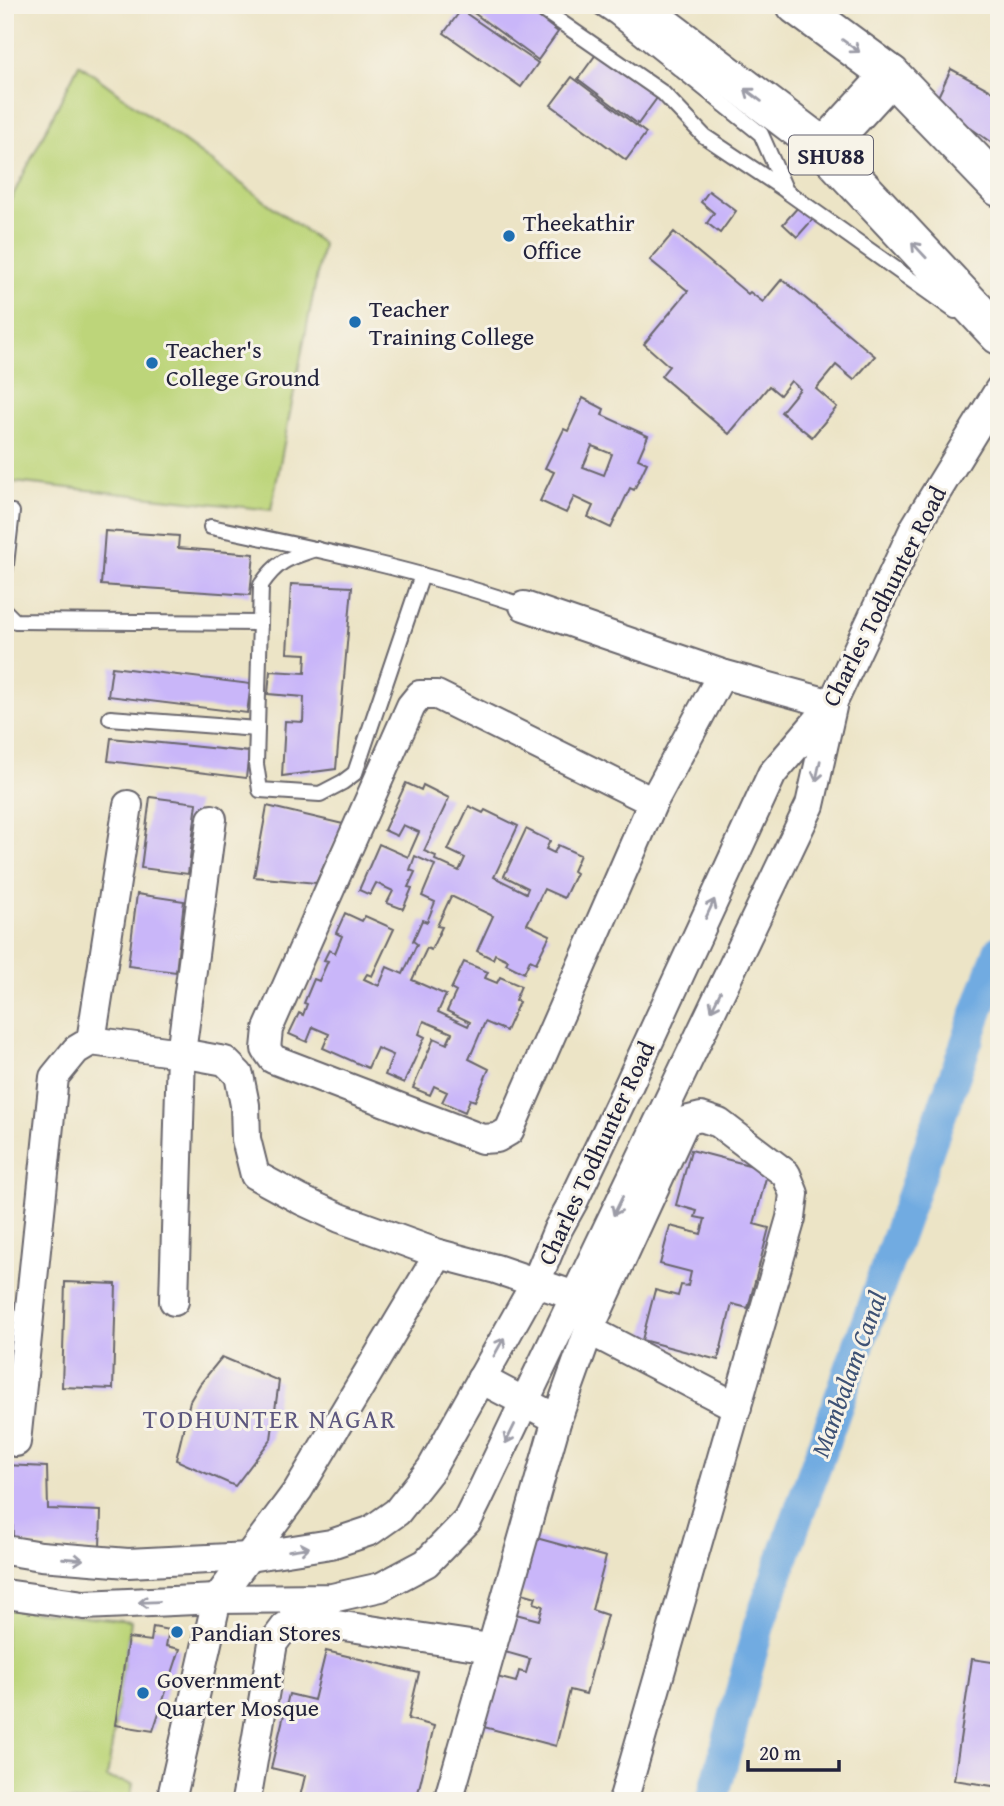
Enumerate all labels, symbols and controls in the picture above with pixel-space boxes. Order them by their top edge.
one-way arrow [842,38,860,53]
one-way arrow [745,87,763,102]
road number: SHU88 [789,136,873,174]
place label: Theekathir Office [523,205,635,268]
marker: Theekathir Office [501,228,517,244]
one-way arrow [910,242,927,259]
place label: Teacher Training College [369,291,534,354]
marker: Teacher Training College [347,314,363,330]
place label: Teacher's College Ground [166,332,320,395]
marker: Teacher's College Ground [144,355,160,371]
street label: Charles Todhunter Road [813,480,955,712]
one-way arrow [810,759,824,782]
one-way arrow [704,899,717,921]
one-way arrow [709,990,723,1011]
street label: Charles Todhunter Road [529,1035,663,1271]
one-way arrow [611,1195,625,1216]
water label: Mambalam Canal [800,1286,896,1462]
one-way arrow [492,1337,506,1357]
district label: TODHUNTER NAGAR [143,1399,397,1438]
one-way arrow [502,1423,516,1444]
one-way arrow [287,1542,310,1555]
one-way arrow [61,1553,84,1566]
one-way arrow [138,1595,161,1608]
place label: Pandian Stores [191,1615,341,1650]
marker: Pandian Stores [169,1624,185,1640]
place label: Government Quarter Mosque [157,1662,319,1725]
marker: Government Quarter Mosque [135,1685,151,1701]
scale bar [748,1729,839,1773]
text: 20 m [759,1737,801,1768]

